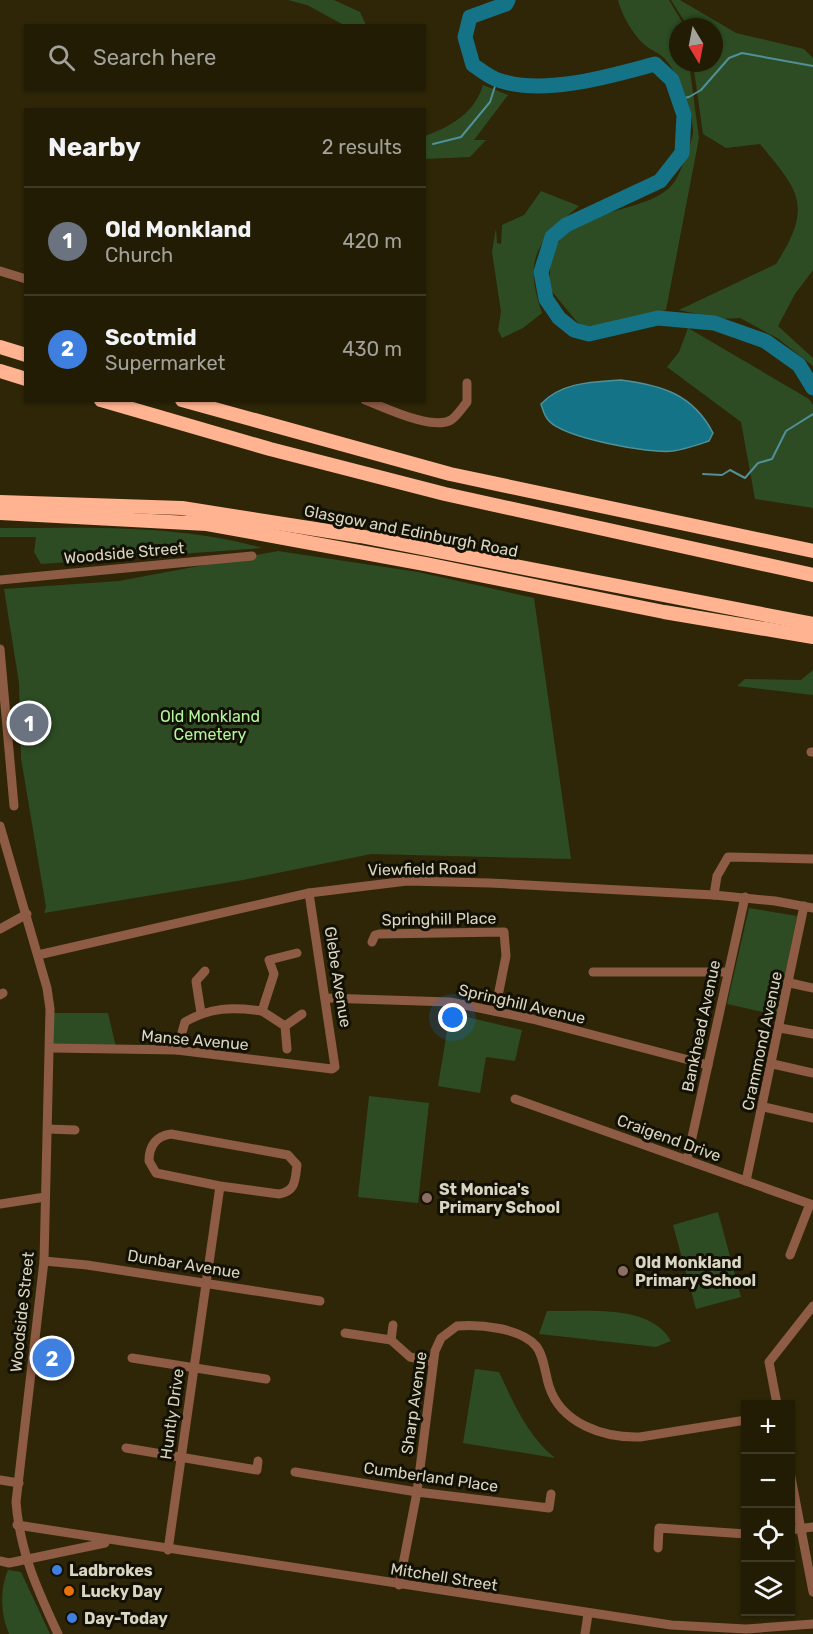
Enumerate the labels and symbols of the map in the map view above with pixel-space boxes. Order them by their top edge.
north arrow [669,18,723,72]
street label: Glasgow and Edinburgh Road [302,501,520,561]
street label: Woodside Street [63,538,185,568]
pin: 1 [9,700,48,746]
park label: Old Monkland Cemetery [160,707,260,744]
street label: Viewfield Road [367,859,477,879]
street label: Springhill Place [381,908,497,930]
street label: Glebe Avenue [321,925,355,1029]
street label: Bankhead Avenue [678,958,724,1094]
street label: Crammond Avenue [738,970,786,1112]
street label: Springhill Avenue [457,980,587,1028]
your location [438,1003,467,1032]
street label: Manse Avenue [140,1026,250,1054]
street label: Craigend Drive [614,1110,724,1166]
place label: St Monica's Primary School [439,1180,560,1217]
marker: St Monica's Primary School [420,1191,434,1205]
street label: Dunbar Avenue [126,1246,242,1282]
street label: Woodside Street [6,1251,38,1373]
place label: Old Monkland Primary School [635,1253,756,1290]
marker: Old Monkland Primary School [616,1264,630,1278]
pin: 2 [32,1336,72,1380]
street label: Sharp Avenue [397,1350,431,1456]
street label: Huntly Drive [156,1367,188,1461]
street label: Cumberland Place [362,1458,500,1496]
street label: Mitchell Street [389,1559,499,1595]
place label: Ladbrokes [69,1561,153,1580]
marker: Ladbrokes [50,1563,64,1577]
place label: Lucky Day [81,1582,163,1601]
marker: Lucky Day [62,1584,76,1598]
place label: Day-Today [84,1609,168,1628]
marker: Day-Today [65,1611,79,1625]

